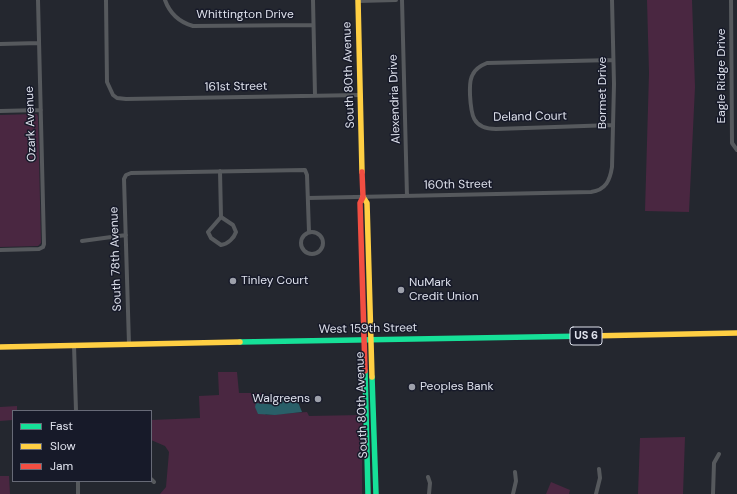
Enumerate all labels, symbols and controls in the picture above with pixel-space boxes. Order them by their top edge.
street label: Whittington Drive [196,8,294,22]
street label: South 80th Avenue [340,21,358,129]
street label: Eagle Ridge Drive [715,28,729,124]
street label: Alexendria Drive [386,54,404,144]
street label: Bormet Drive [596,57,610,129]
street label: 161st Street [205,79,267,95]
street label: Ozark Avenue [22,86,40,162]
street label: Deland Court [493,109,567,125]
street label: 160th Street [424,177,492,193]
street label: South 78th Avenue [107,206,125,312]
place label: Tinley Court [241,274,308,288]
marker: Tinley Court [228,276,238,286]
place label: NuMark Credit Union [409,276,479,304]
marker: NuMark Credit Union [396,285,406,295]
street label: West 159th Street [319,321,417,337]
road number: US 6 [570,327,602,345]
street label: South 80th Avenue [353,351,371,459]
place label: Peoples Bank [420,380,493,394]
marker: Peoples Bank [407,382,417,392]
place label: Walgreens [252,392,310,406]
marker: Walgreens [313,394,323,404]
legend [12,410,152,482]
text: Fast [50,418,73,434]
text: Slow [50,438,76,454]
text: Jam [50,458,73,474]

